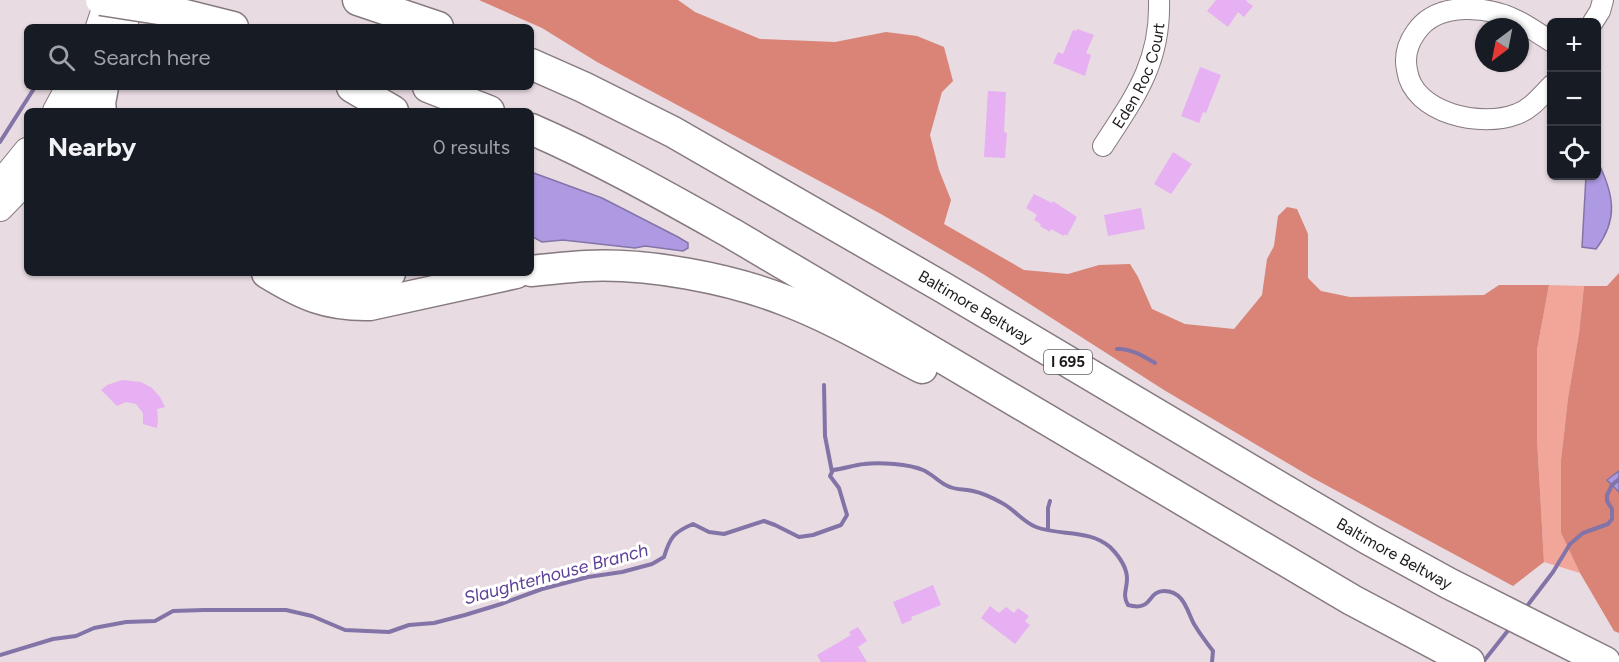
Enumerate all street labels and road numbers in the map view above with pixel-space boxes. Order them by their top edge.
street label: Eden Roc Court [1108,22,1168,132]
street label: Baltimore Beltway [915,266,1036,349]
road number: I 695 [1044,350,1092,374]
street label: Baltimore Beltway [1333,514,1456,594]

